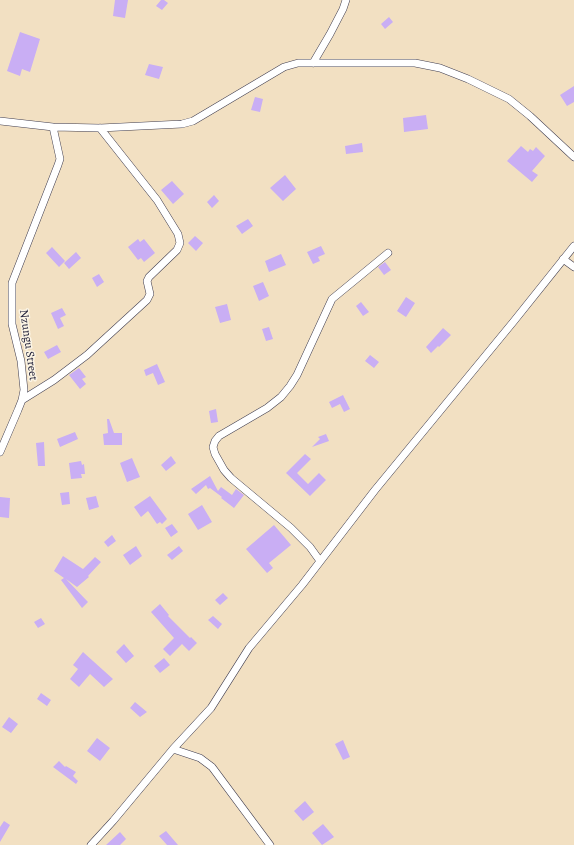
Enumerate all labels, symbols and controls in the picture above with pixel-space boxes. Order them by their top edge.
street label: Nzungu Street [16,309,40,381]

